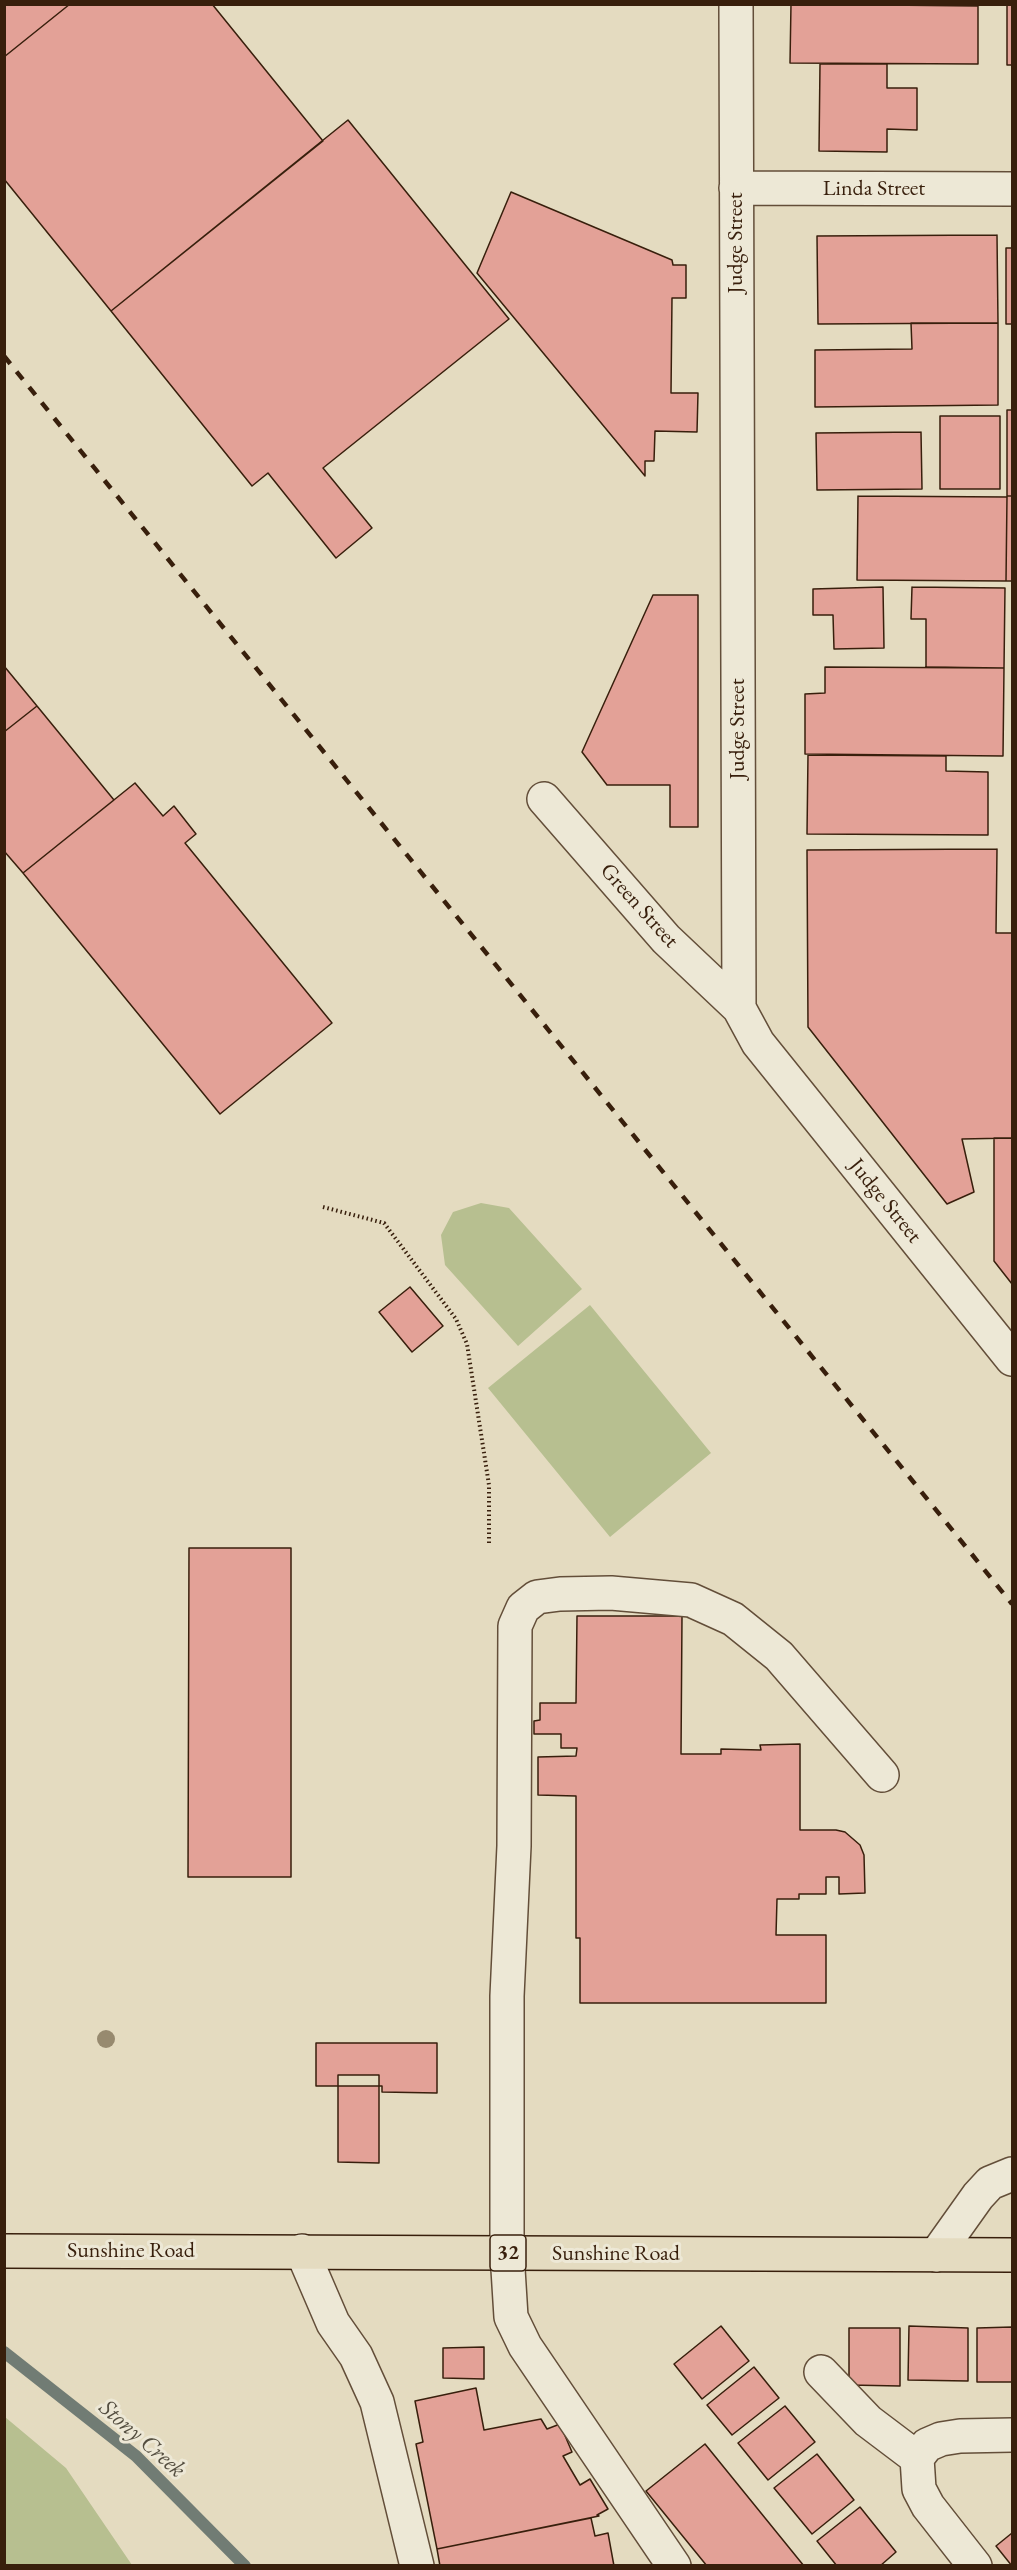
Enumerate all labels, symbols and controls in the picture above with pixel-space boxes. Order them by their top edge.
street label: Linda Street [823,176,925,202]
street label: Judge Street [723,192,749,294]
street label: Judge Street [725,678,751,780]
street label: Green Street [594,858,684,954]
street label: Judge Street [843,1153,927,1249]
road number: 32 [490,2235,526,2271]
street label: Sunshine Road [67,2238,195,2264]
street label: Sunshine Road [552,2241,680,2267]
water label: Stony Creek [93,2394,191,2484]

